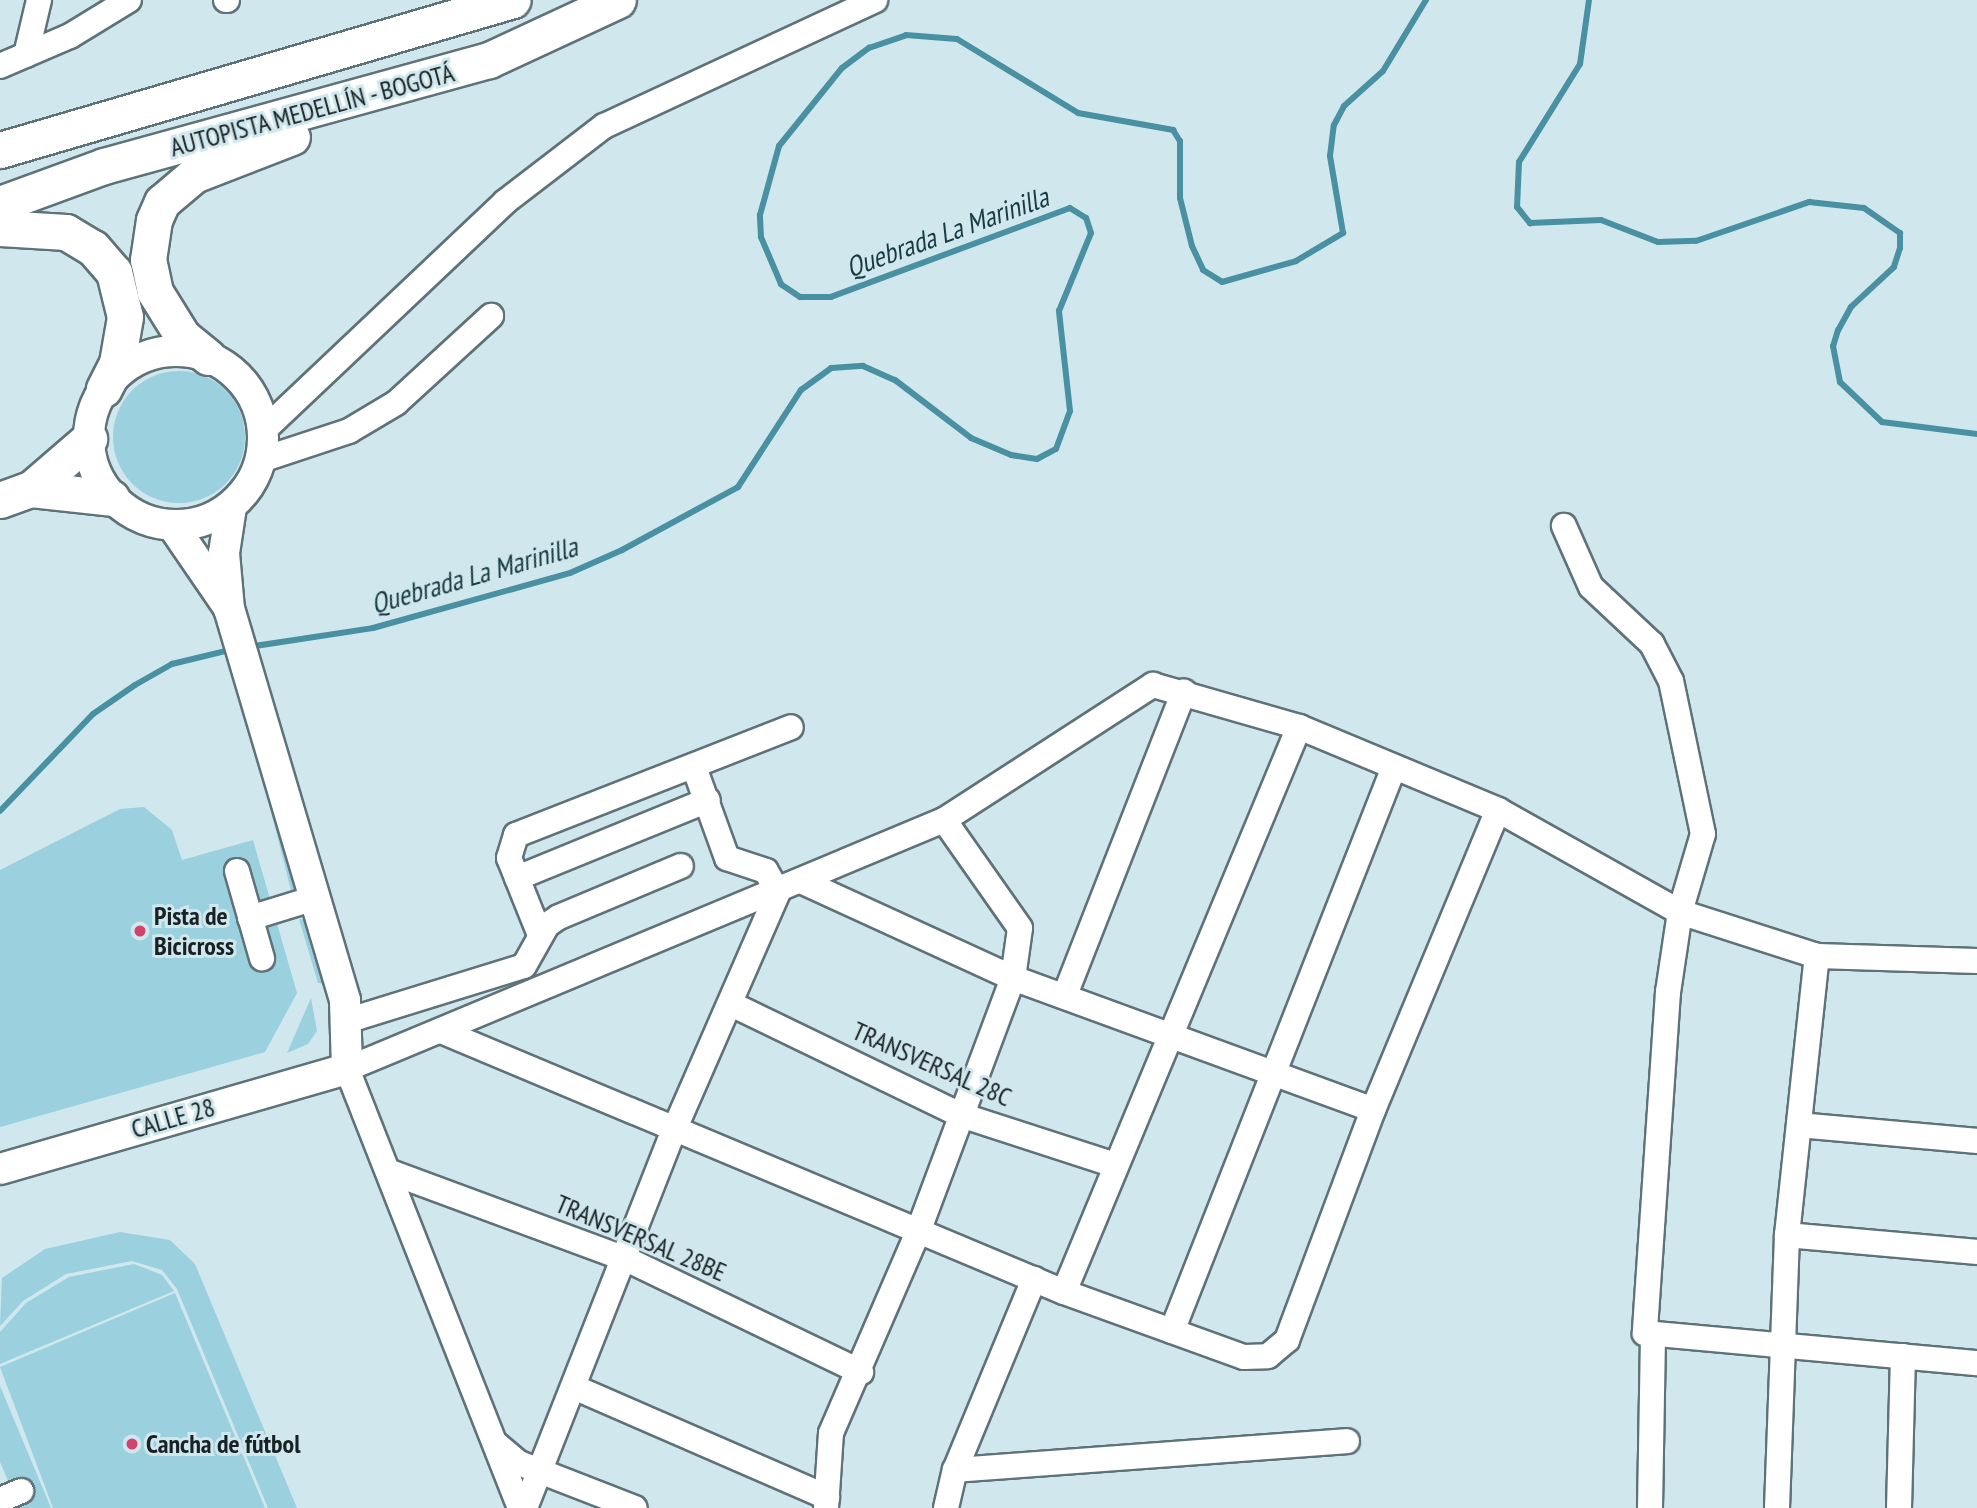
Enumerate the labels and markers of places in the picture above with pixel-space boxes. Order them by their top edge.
place label: Pista de Bicicross [154,900,234,962]
marker: Pista de Bicicross [132,923,148,939]
place label: Cancha de fútbol [146,1428,300,1460]
marker: Cancha de fútbol [124,1436,140,1452]

